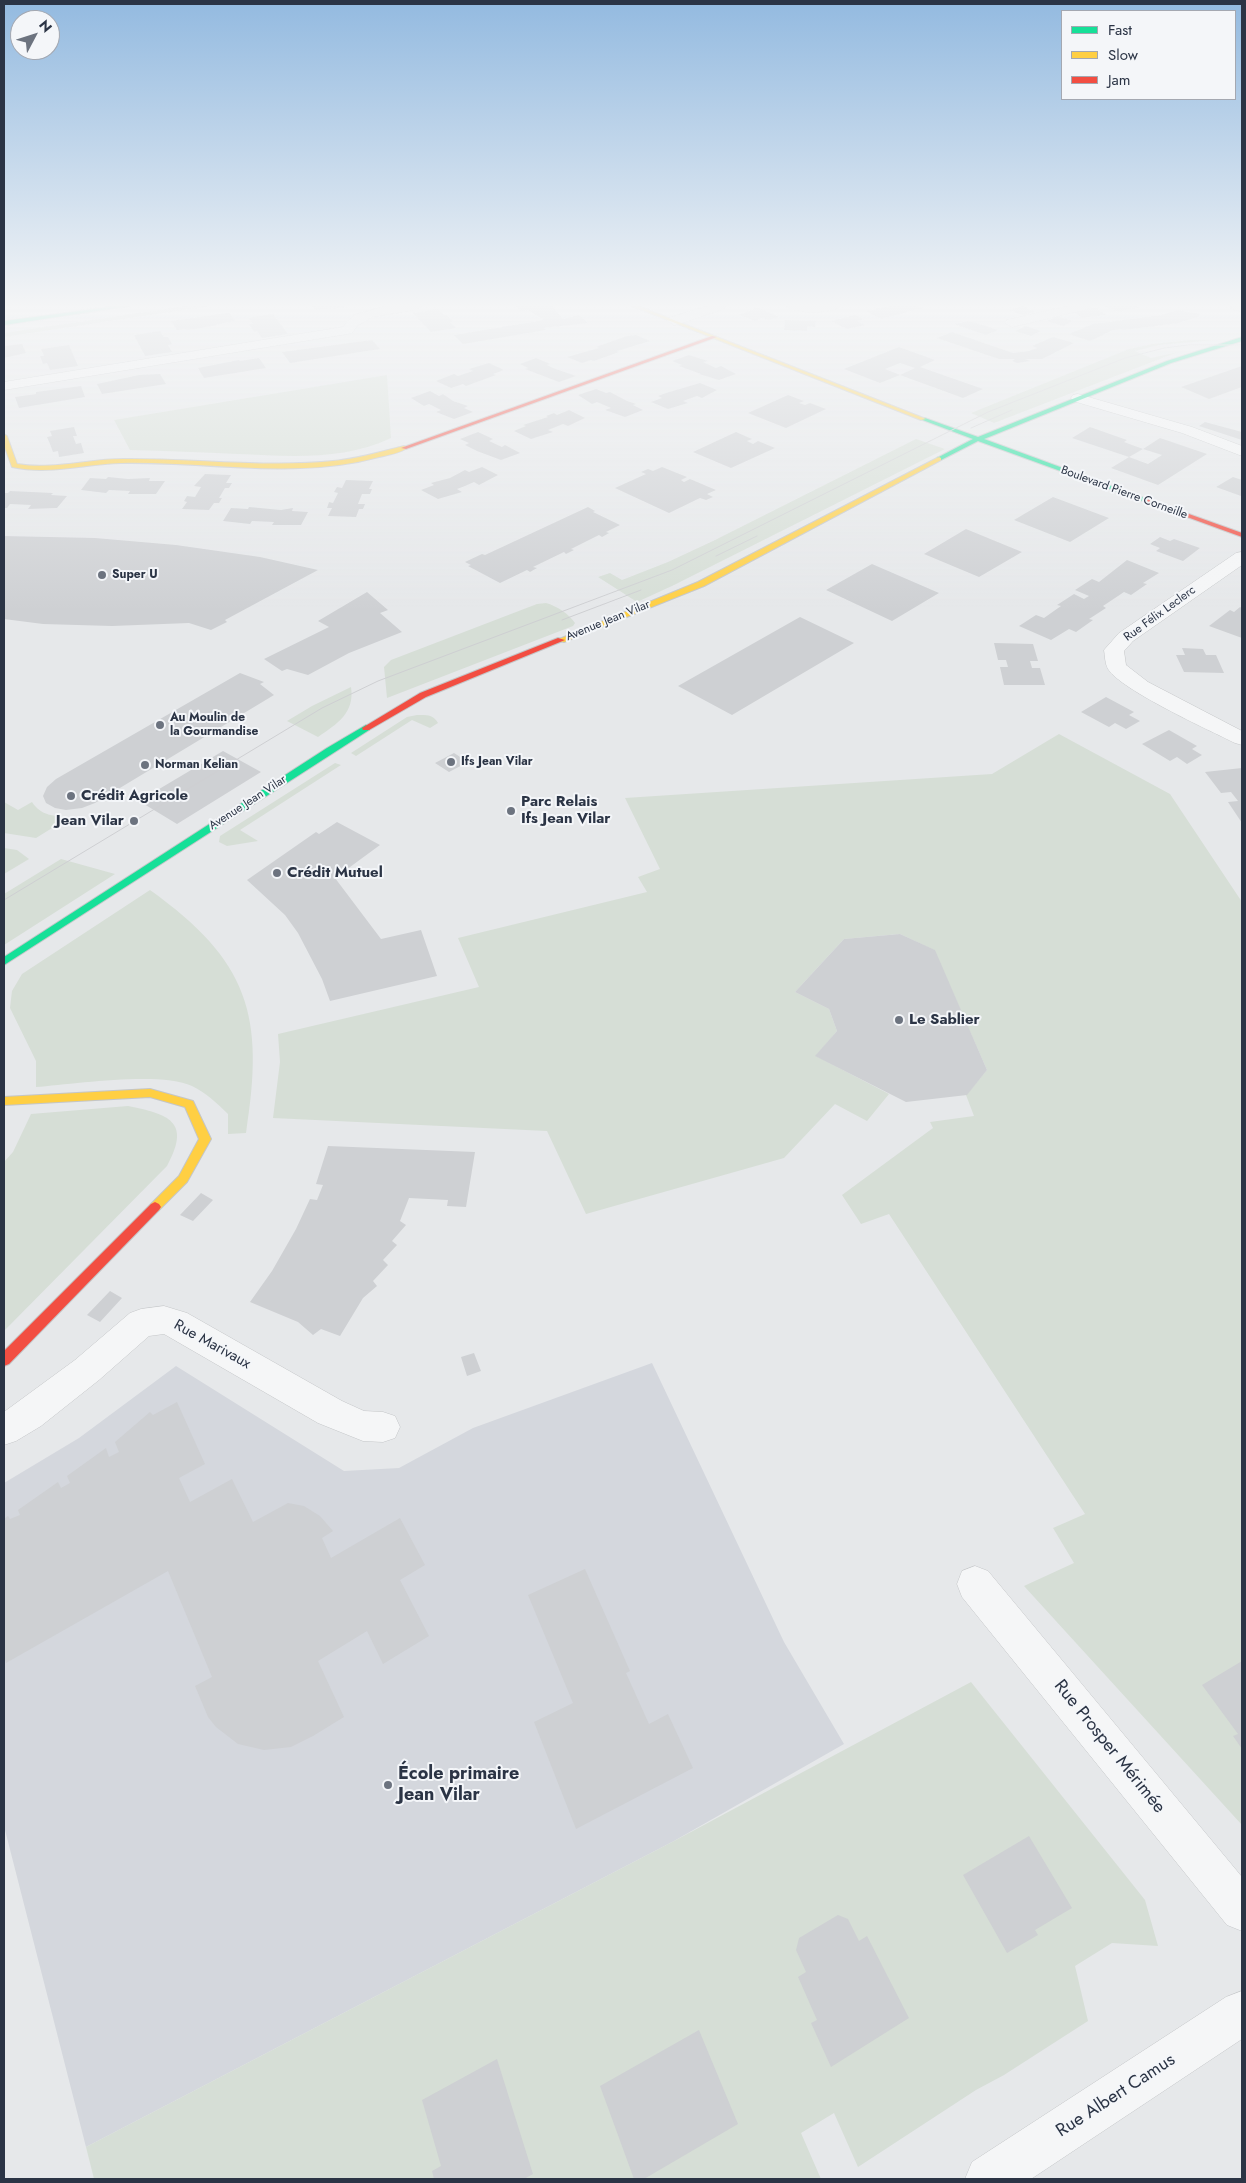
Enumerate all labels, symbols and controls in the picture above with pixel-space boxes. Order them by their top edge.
north arrow [10,10,60,60]
legend [1061,10,1236,100]
text: N [34,15,57,37]
text: Fast [1108,19,1132,41]
text: Slow [1108,44,1138,66]
text: Jam [1108,69,1131,91]
street label: Boulevard Pierre Corneille [1059,463,1189,523]
place label: Super U [112,568,158,582]
marker: Super U [96,569,108,581]
street label: Rue Félix Leclerc [1121,583,1199,645]
street label: Avenue Jean Vilar [564,598,652,644]
place label: Au Moulin de la Gourmandise [170,711,258,739]
marker: Au Moulin de la Gourmandise [154,719,166,731]
place label: Ifs Jean Vilar [461,755,533,769]
marker: Ifs Jean Vilar [445,756,457,768]
place label: Norman Kelian [155,758,238,772]
marker: Norman Kelian [139,759,151,771]
street label: Avenue Jean Vilar [207,773,289,833]
place label: Crédit Agricole [81,787,188,805]
marker: Crédit Agricole [65,790,77,802]
place label: Parc Relais Ifs Jean Vilar [521,793,611,828]
marker: Parc Relais Ifs Jean Vilar [505,805,517,817]
place label: Jean Vilar [56,812,124,830]
marker: Jean Vilar [128,815,140,827]
place label: Crédit Mutuel [287,864,383,882]
marker: Crédit Mutuel [271,867,283,879]
place label: Le Sablier [909,1011,980,1029]
marker: Le Sablier [893,1014,905,1026]
street label: Rue Marivaux [171,1317,253,1373]
street label: Rue Prosper Mérimée [1049,1676,1169,1818]
place label: École primaire Jean Vilar [398,1764,519,1806]
marker: École primaire Jean Vilar [382,1779,394,1791]
street label: Rue Albert Camus [1053,2050,1179,2142]

